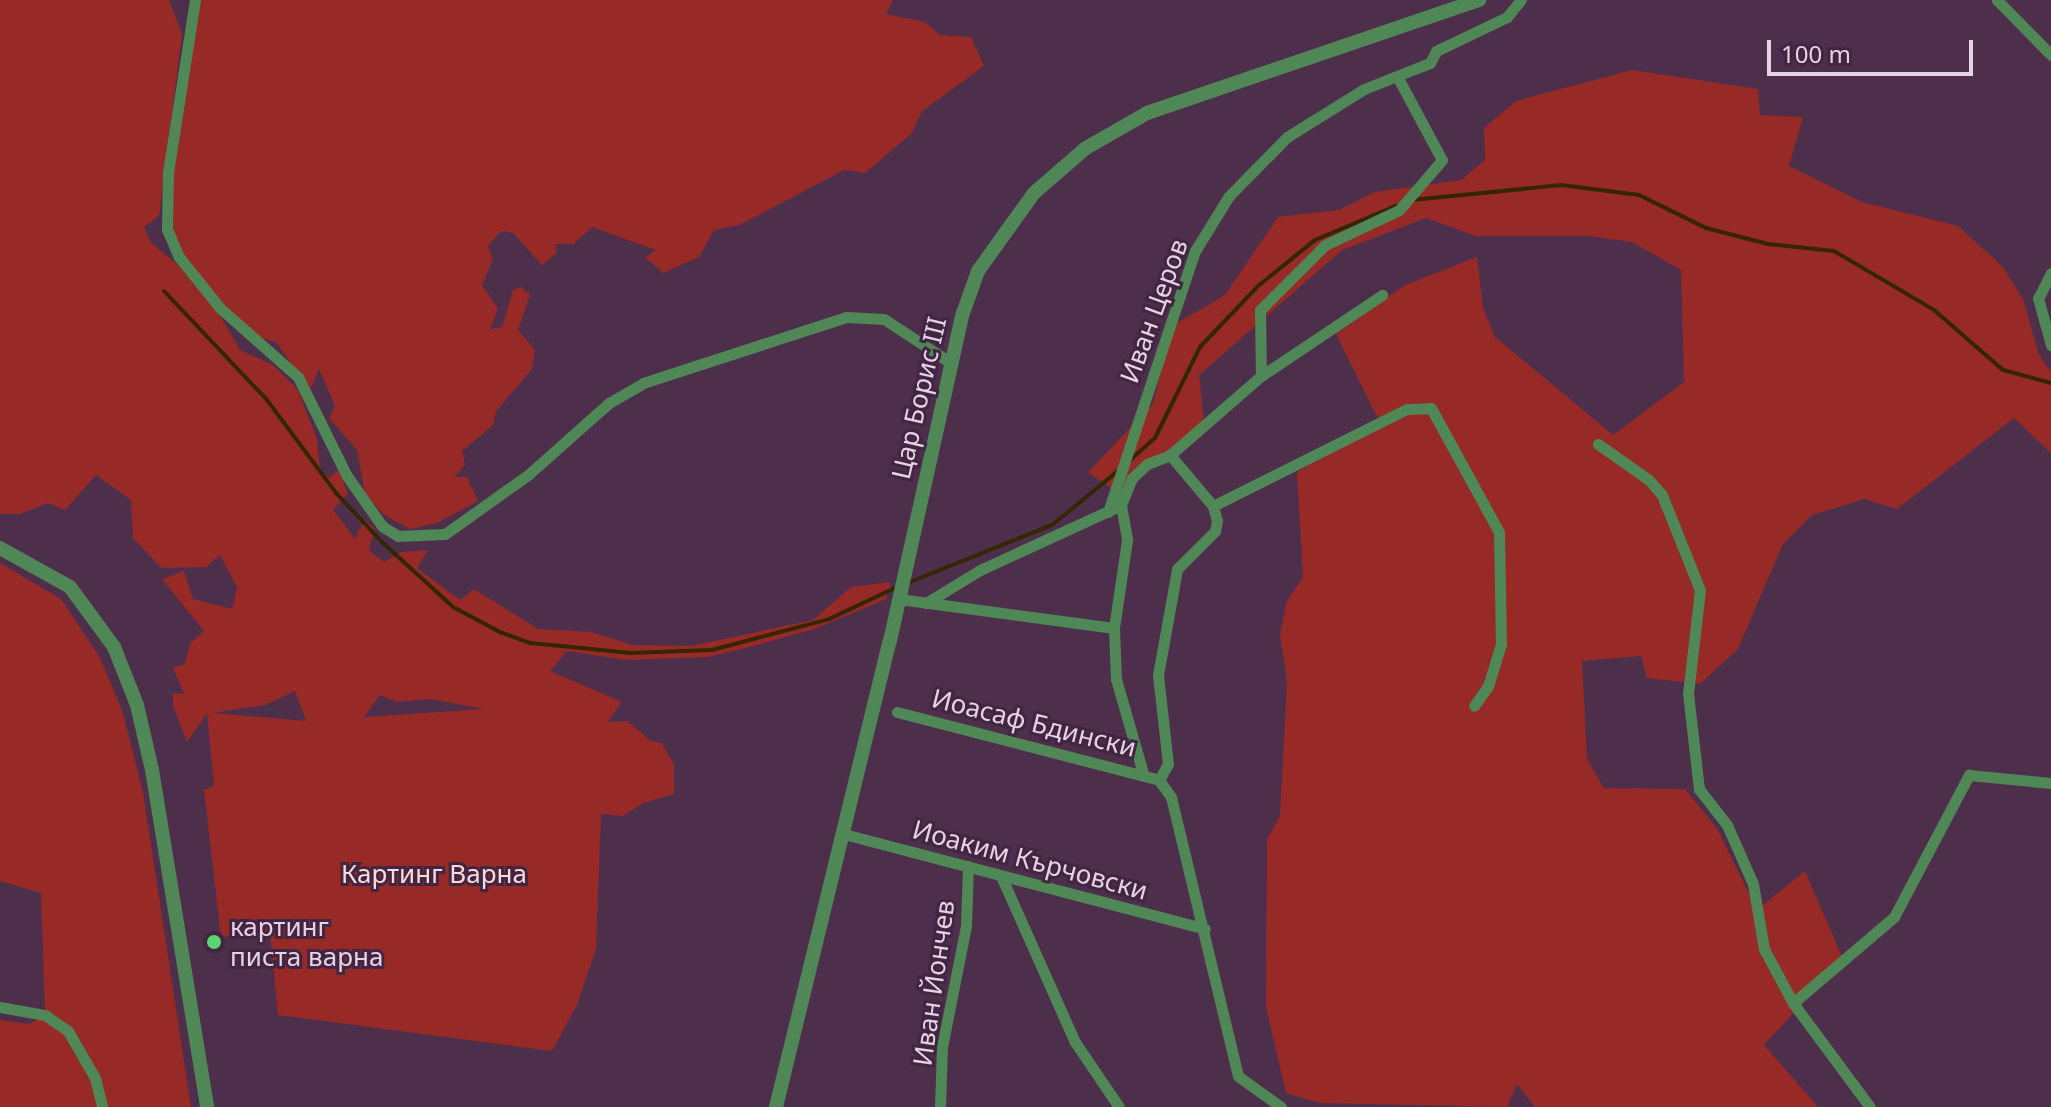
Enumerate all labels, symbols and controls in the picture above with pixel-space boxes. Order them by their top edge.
scale bar [1771,24,1977,74]
text: 100 m [1781,37,1851,70]
street label: Иван Церов [1114,235,1194,387]
street label: Цар Борис III [885,314,953,482]
street label: Иоасаф Бдински [929,683,1139,763]
street label: Иоаким Кърчовски [909,814,1151,906]
park label: Картинг Варна [341,858,527,890]
street label: Иван Йончев [907,898,961,1068]
place label: картинг писта варна [230,911,383,972]
marker: картинг писта варна [205,933,223,951]

